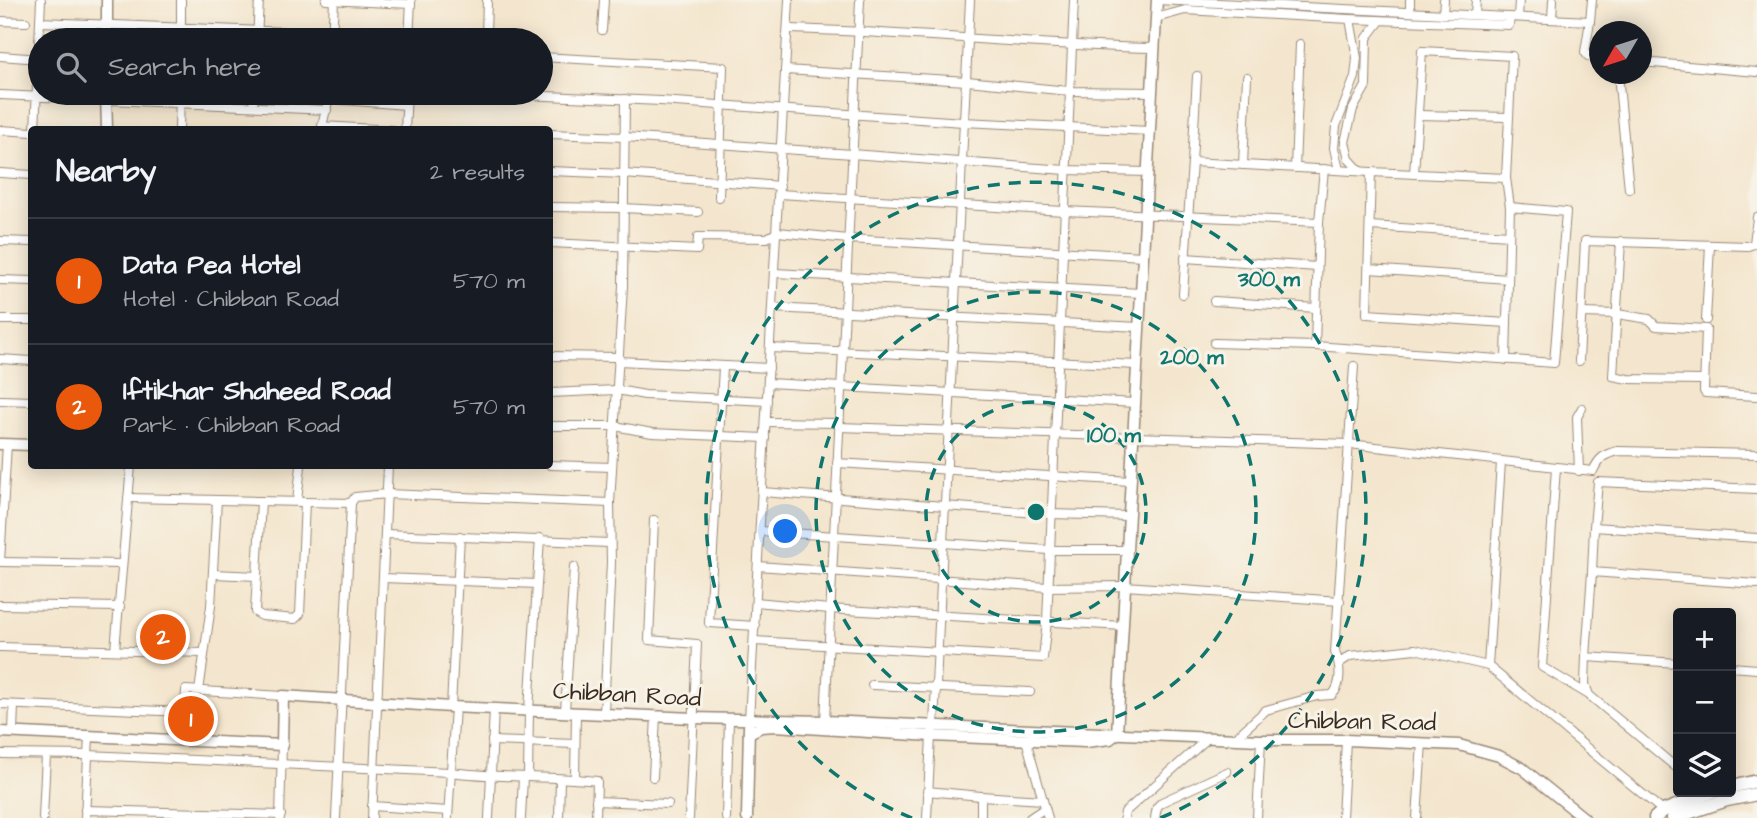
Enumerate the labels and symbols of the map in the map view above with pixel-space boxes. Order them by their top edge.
north arrow [1589,21,1652,84]
text: 300 m [1237,265,1301,294]
text: 200 m [1159,343,1224,372]
text: 100 m [1087,421,1142,450]
centre of rings [1024,500,1048,524]
your location [768,514,802,548]
pin: 2 [140,611,186,663]
street label: Chibban Road [552,674,702,716]
pin: 1 [168,693,214,745]
street label: Chibban Road [1287,704,1436,740]

